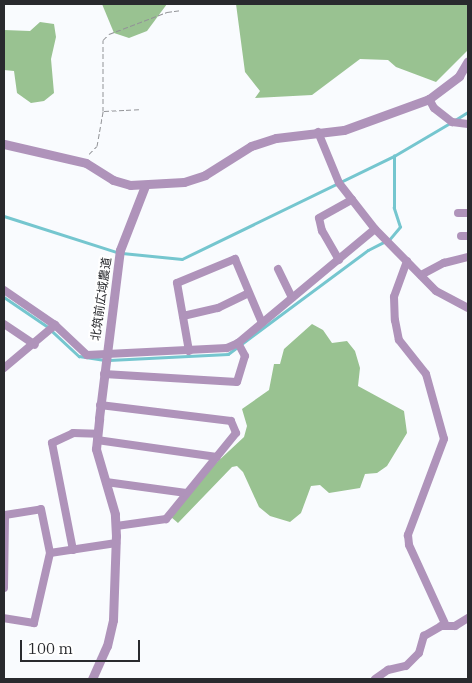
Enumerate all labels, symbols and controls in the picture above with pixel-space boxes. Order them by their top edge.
street label: 北筑前広域農道 [88,256,114,342]
scale bar [22,630,142,662]
text: 100 m [28,639,73,658]

